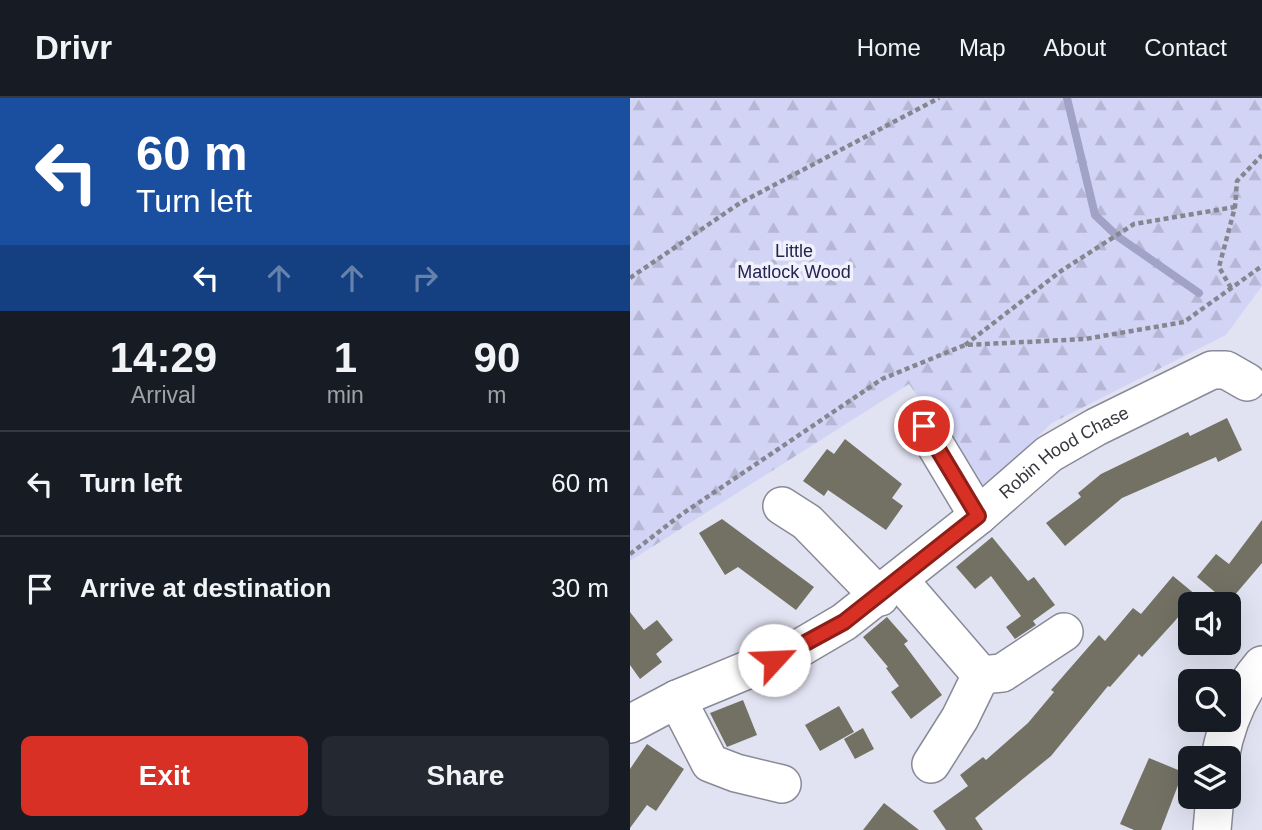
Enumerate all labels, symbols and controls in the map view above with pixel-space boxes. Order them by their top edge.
text: Drivr [35,29,112,66]
text: Home [857,34,921,61]
text: Map [959,34,1006,61]
text: About [1044,34,1106,61]
text: Contact [1144,34,1227,61]
icon: left [21,126,112,217]
text: 60 m [136,126,248,180]
text: Turn left [136,183,252,219]
park label: Little Matlock Wood [737,241,851,282]
icon: left [187,259,225,297]
icon: ahead [260,259,298,297]
icon: ahead [333,259,371,297]
icon: right [406,259,444,297]
text: 14:29 [110,334,217,381]
text: 1 [334,334,357,381]
text: 90 [474,334,520,381]
text: Arrival [131,382,196,408]
text: min [327,382,364,408]
text: m [487,382,506,408]
pin [894,396,954,456]
street label: Robin Hood Chase [995,402,1132,503]
icon: arrive [905,407,943,445]
icon: left [21,465,59,503]
text: Turn left [80,468,182,498]
text: 60 m [551,468,609,498]
icon: arrive [21,570,59,608]
text: Arrive at destination [80,573,331,603]
text: 30 m [551,573,609,603]
map controls [1178,592,1241,809]
button: sound [1178,592,1241,655]
position arrow [737,623,811,697]
button: search [1178,669,1241,732]
button: Exit [21,736,308,816]
button: Share [322,736,609,816]
button: layers [1178,746,1241,809]

